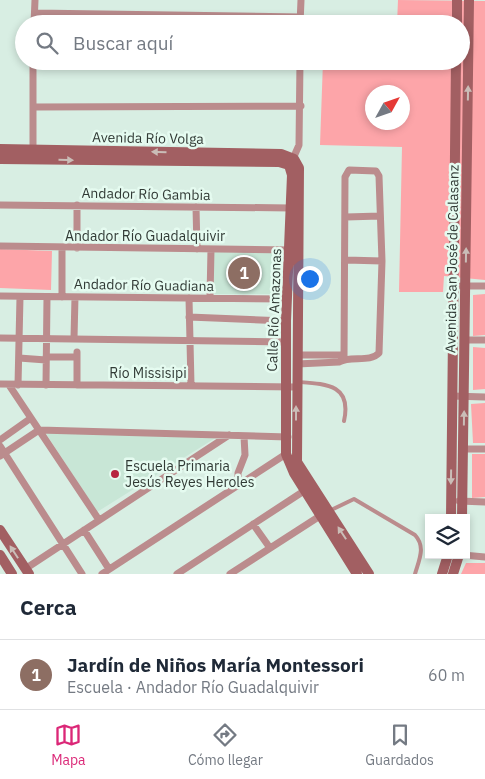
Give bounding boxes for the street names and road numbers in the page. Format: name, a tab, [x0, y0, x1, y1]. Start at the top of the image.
street label: Avenida Río Volga	[92, 128, 205, 148]
street label: Avenida San José de Calasanz	[441, 164, 463, 353]
street label: Andador Río Gambia	[81, 184, 211, 204]
street label: Andador Río Guadalquivir	[65, 227, 225, 245]
street label: Calle Río Amazonas	[263, 248, 285, 372]
street label: Andador Río Guadiana	[74, 275, 215, 295]
street label: Río Missisipi	[109, 364, 187, 382]

